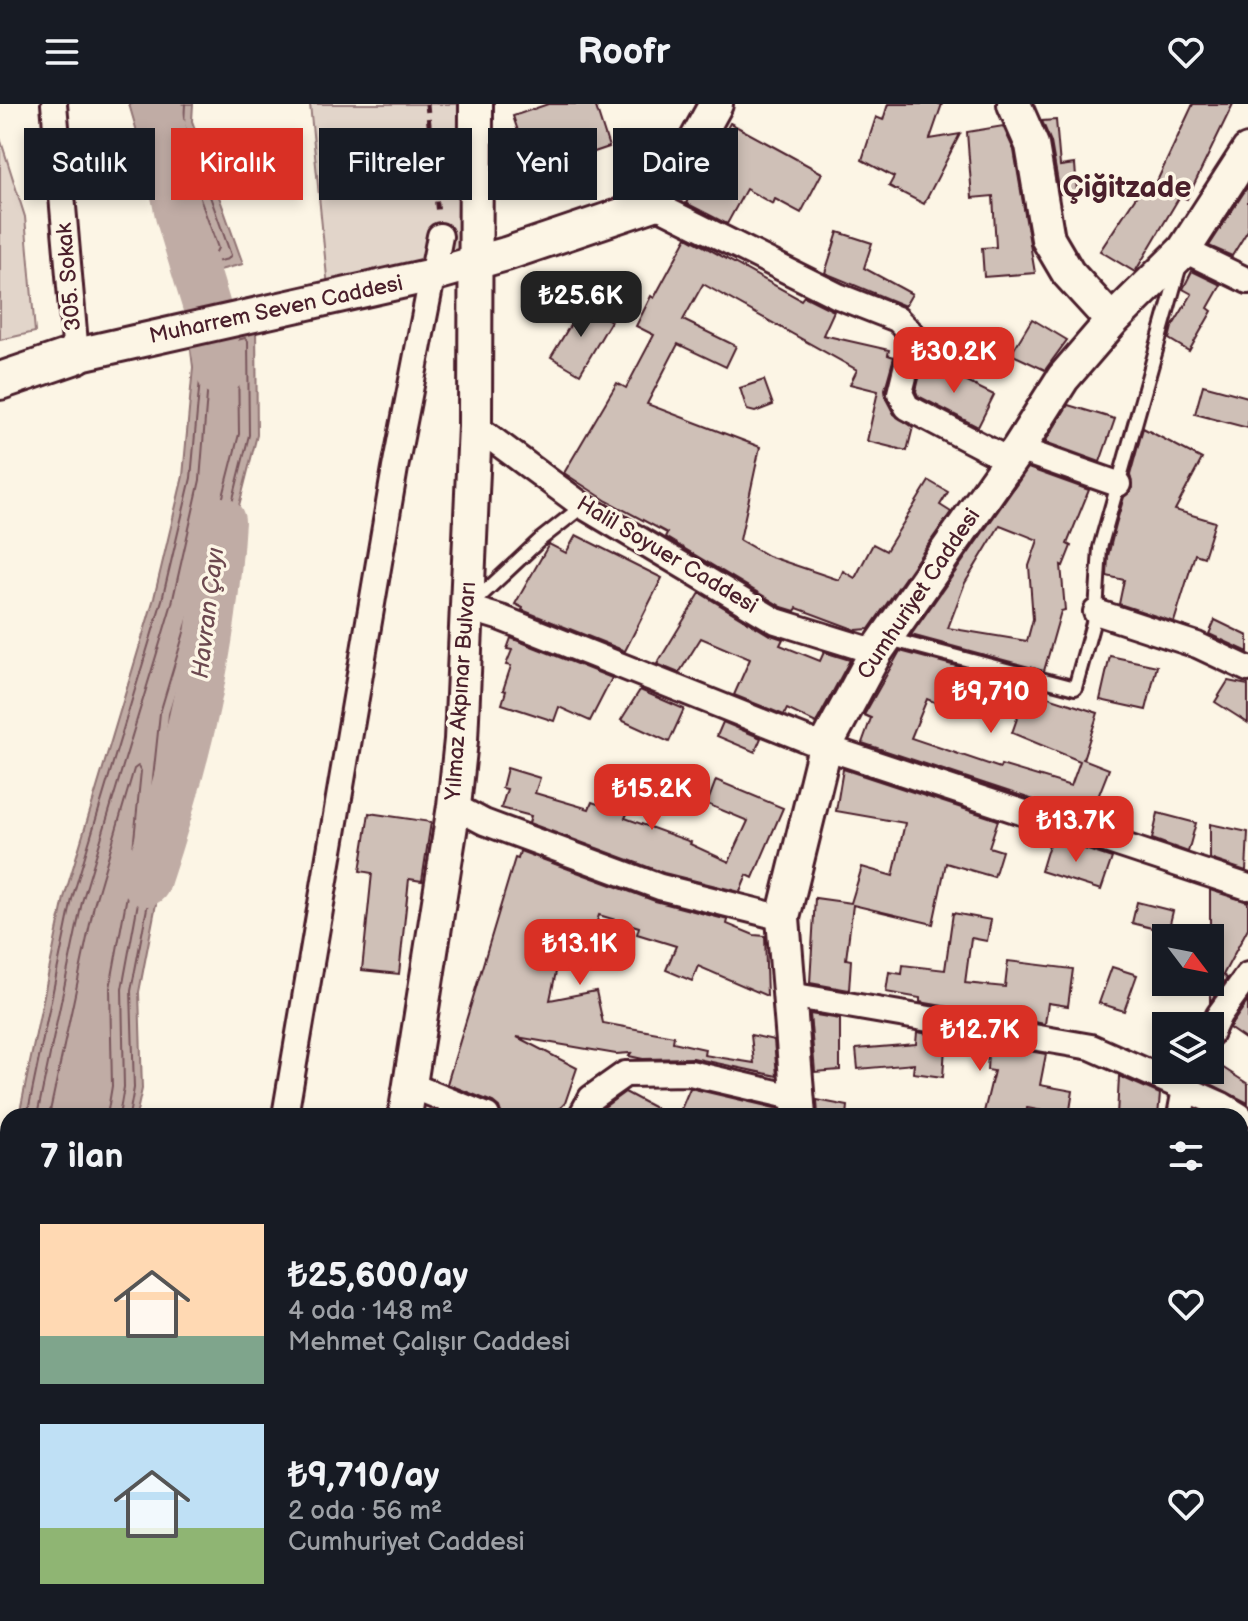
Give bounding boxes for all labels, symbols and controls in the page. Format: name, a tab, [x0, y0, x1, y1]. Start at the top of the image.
icon: menu	[40, 30, 84, 74]
icon: heart	[1164, 30, 1208, 74]
text: Roofr	[578, 31, 670, 74]
chip: Satılık	[24, 128, 155, 200]
chip: Kiralık	[171, 128, 303, 200]
chip: Filtreler	[319, 128, 472, 200]
chip: Yeni	[488, 128, 597, 200]
chip: Daire	[613, 128, 738, 200]
district label: Çiğitzade	[1062, 170, 1192, 206]
street label: 305. Sokak	[51, 222, 87, 332]
street label: Muharrem Seven Caddesi	[147, 270, 405, 350]
pin: ₺25.6K	[516, 271, 646, 339]
text: ₺25.6K	[539, 281, 623, 312]
pin: ₺30.2K	[889, 327, 1019, 395]
text: ₺30.2K	[911, 337, 997, 368]
street label: Halil Soyuer Caddesi	[572, 490, 762, 620]
street label: Cumhuriyet Caddesi	[852, 503, 986, 685]
water label: Havran Çayı	[186, 546, 230, 680]
street label: Yılmaz Akpınar Bulvarı	[440, 581, 482, 802]
pin: ₺9,710	[926, 667, 1056, 735]
text: ₺9,710	[952, 677, 1030, 708]
pin: ₺15.2K	[587, 764, 717, 832]
text: ₺15.2K	[612, 774, 692, 805]
pin: ₺13.7K	[1011, 796, 1141, 864]
text: ₺13.7K	[1037, 806, 1115, 837]
pin: ₺13.1K	[515, 919, 645, 987]
north arrow	[1152, 924, 1224, 996]
map controls	[1152, 924, 1224, 1084]
text: ₺13.1K	[542, 929, 618, 960]
pin: ₺12.7K	[915, 1005, 1045, 1073]
button: layers	[1152, 1012, 1224, 1084]
text: ₺12.7K	[940, 1015, 1020, 1046]
icon: filters	[1164, 1134, 1208, 1178]
text: 7 ilan	[40, 1136, 123, 1177]
text: ₺25,600/ay	[288, 1255, 468, 1296]
icon: home	[104, 1256, 200, 1352]
icon: heart	[1164, 1282, 1208, 1326]
text: 4 oda · 148 m²	[288, 1296, 453, 1327]
text: Mehmet Çalışır Caddesi	[288, 1327, 570, 1358]
text: ₺9,710/ay	[288, 1455, 439, 1496]
icon: home	[104, 1456, 200, 1552]
icon: heart	[1164, 1482, 1208, 1526]
text: 2 oda · 56 m²	[288, 1496, 442, 1527]
text: Cumhuriyet Caddesi	[288, 1527, 525, 1558]

